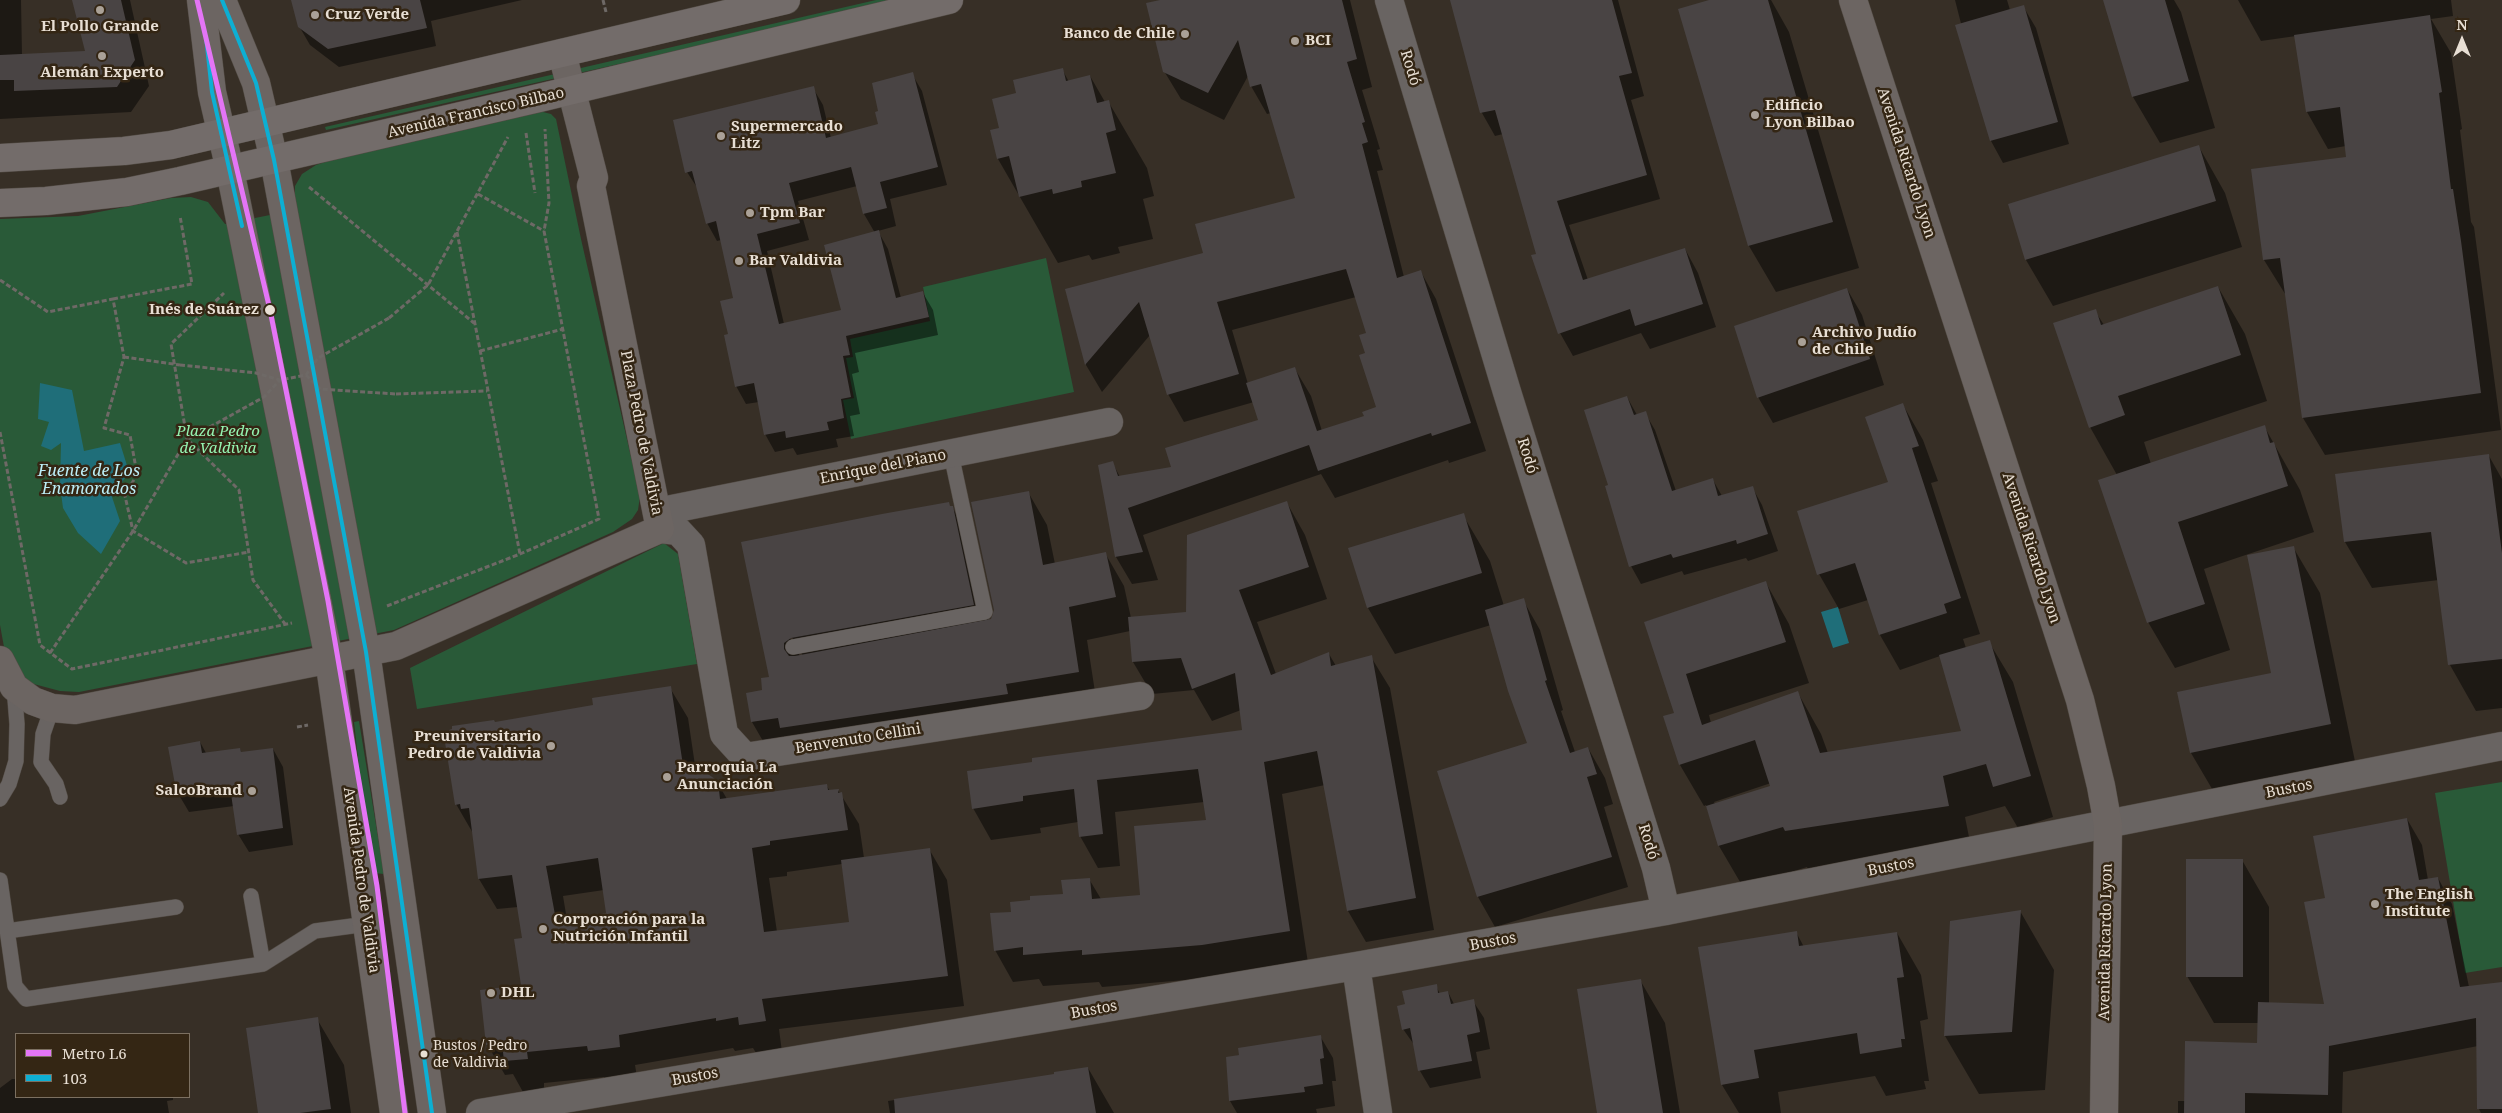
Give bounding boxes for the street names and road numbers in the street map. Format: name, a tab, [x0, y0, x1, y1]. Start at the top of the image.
street label: Rodó	[1396, 48, 1424, 88]
street label: Avenida Francisco Bilbao	[386, 84, 566, 142]
street label: Avenida Ricardo Lyon	[1873, 85, 1939, 241]
street label: Plaza Pedro de Valdivia	[616, 349, 666, 517]
street label: Rodó	[1513, 436, 1541, 476]
street label: Enrique del Piano	[818, 446, 948, 488]
street label: Avenida Ricardo Lyon	[1998, 470, 2064, 626]
street label: Benvenuto Cellini	[794, 720, 922, 758]
street label: Bustos	[2264, 776, 2314, 802]
street label: Avenida Pedro de Valdivia	[339, 786, 383, 974]
street label: Rodó	[1634, 822, 1662, 862]
street label: Bustos	[1866, 854, 1916, 880]
street label: Avenida Ricardo Lyon	[2096, 863, 2116, 1021]
street label: Bustos	[1468, 929, 1518, 955]
street label: Bustos	[1069, 997, 1119, 1023]
street label: Bustos	[670, 1064, 720, 1090]

